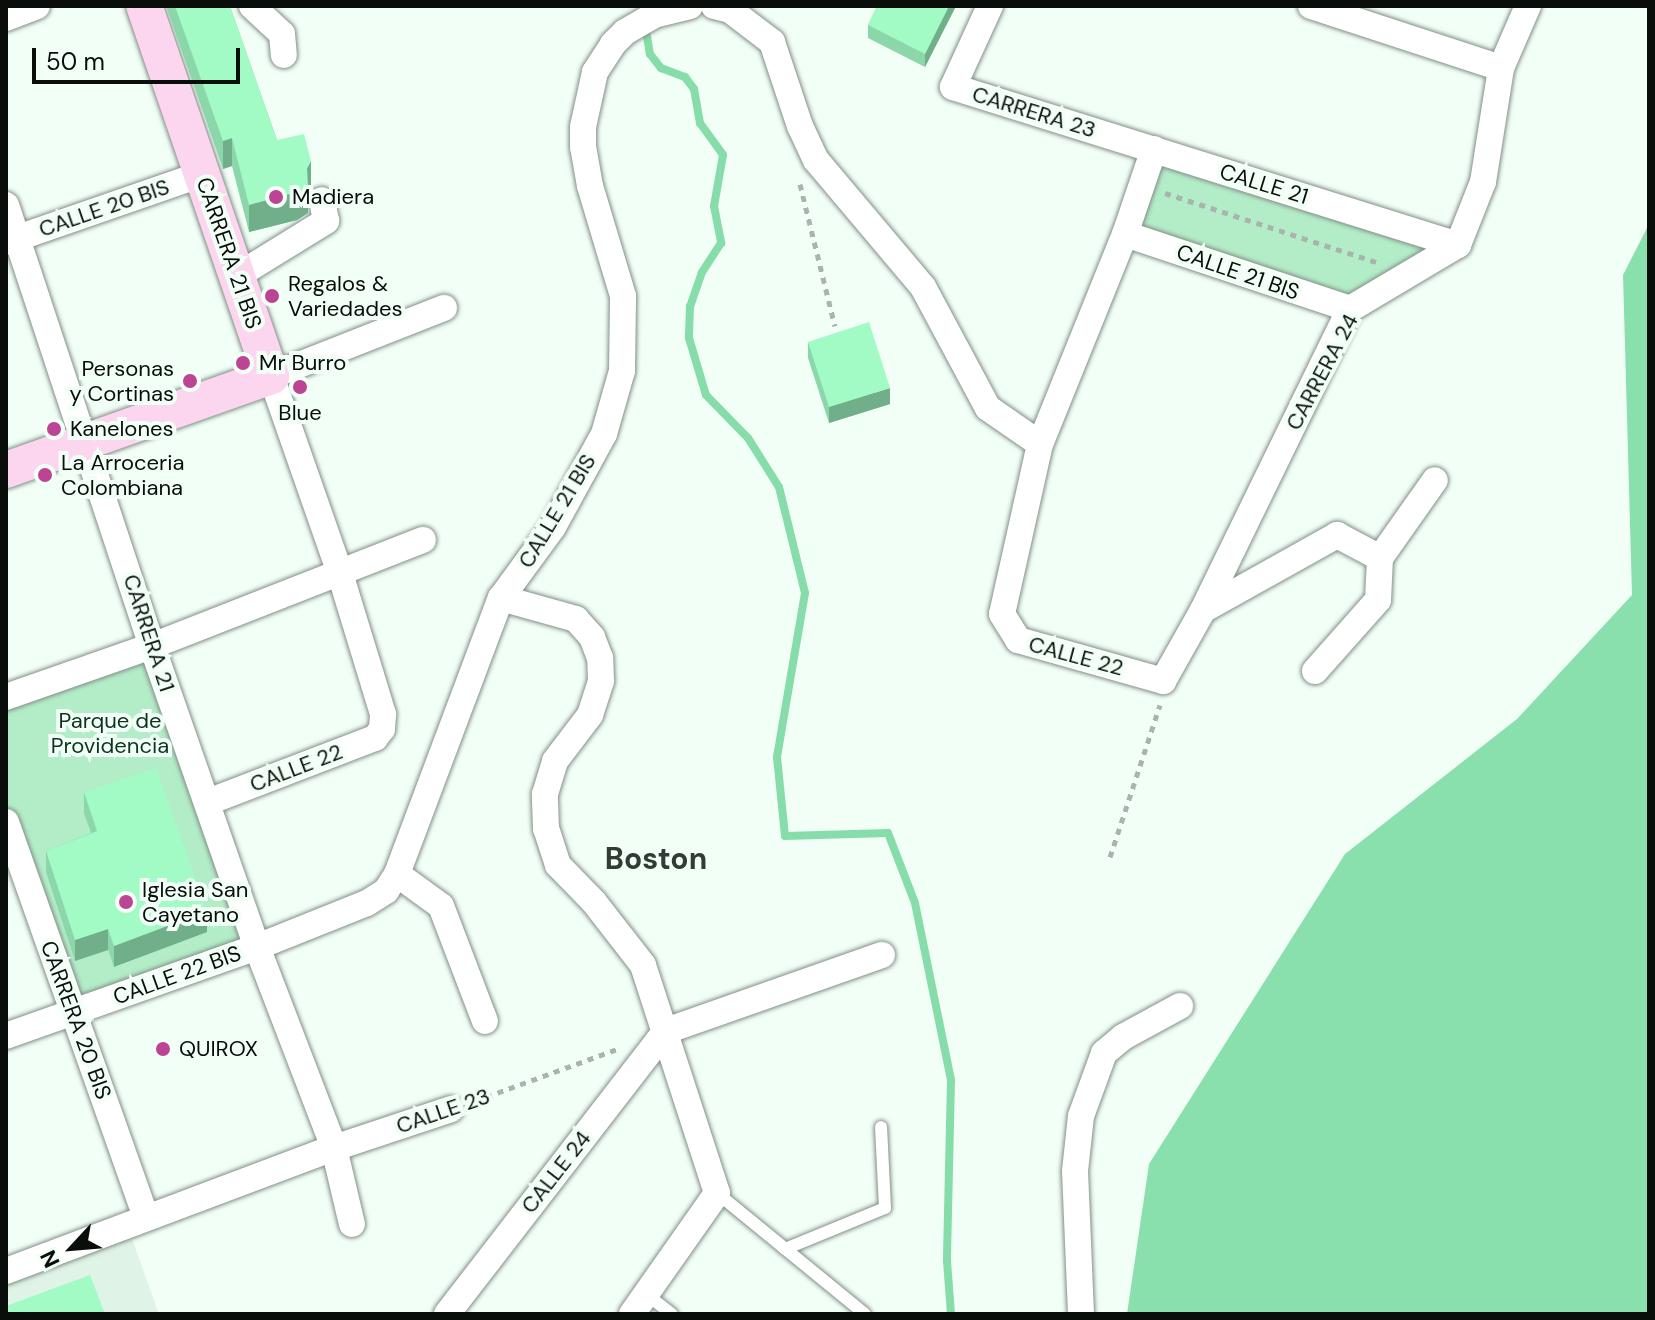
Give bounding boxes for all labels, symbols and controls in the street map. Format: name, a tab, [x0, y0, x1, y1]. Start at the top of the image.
scale bar	[36, 32, 244, 82]
text: 50 m	[46, 46, 105, 77]
street label: CARRERA 23	[969, 81, 1099, 143]
street label: CALLE 21	[1217, 158, 1311, 210]
street label: CALLE 20 BIS	[35, 173, 173, 243]
street label: CARRERA 21 BIS	[191, 174, 267, 332]
place label: Madiera	[292, 184, 374, 210]
marker: Madiera	[267, 188, 285, 206]
street label: CALLE 21 BIS	[1173, 239, 1303, 305]
place label: Regalos & Variedades	[288, 270, 402, 322]
marker: Regalos & Variedades	[263, 287, 281, 305]
street label: CARRERA 24	[1280, 309, 1364, 435]
place label: Mr Burro	[259, 350, 346, 376]
marker: Mr Burro	[234, 354, 252, 372]
place label: Personas y Cortinas	[69, 355, 174, 406]
marker: Personas y Cortinas	[181, 372, 199, 390]
marker: Blue	[291, 378, 309, 396]
place label: Blue	[278, 400, 322, 426]
place label: Kanelones	[70, 416, 174, 442]
marker: Kanelones	[45, 420, 63, 438]
place label: La Arroceria Colombiana	[61, 449, 184, 500]
street label: CALLE 21 BIS	[513, 449, 601, 573]
marker: La Arroceria Colombiana	[36, 466, 54, 484]
street label: CARRERA 21	[118, 571, 180, 695]
street label: CALLE 22	[1026, 631, 1126, 681]
park label: Parque de Providencia	[51, 707, 169, 758]
street label: CALLE 22	[246, 738, 346, 798]
district label: Boston	[605, 841, 707, 877]
place label: Iglesia San Cayetano	[142, 876, 248, 928]
marker: Iglesia San Cayetano	[117, 893, 135, 911]
street label: CARRERA 20 BIS	[35, 937, 117, 1103]
street label: CALLE 22 BIS	[110, 940, 244, 1010]
place label: QUIROX	[179, 1036, 258, 1062]
marker: QUIROX	[154, 1040, 172, 1058]
street label: CALLE 23	[393, 1083, 493, 1139]
street label: CALLE 24	[516, 1126, 596, 1218]
north arrow	[32, 1208, 112, 1288]
text: N	[33, 1245, 67, 1272]

